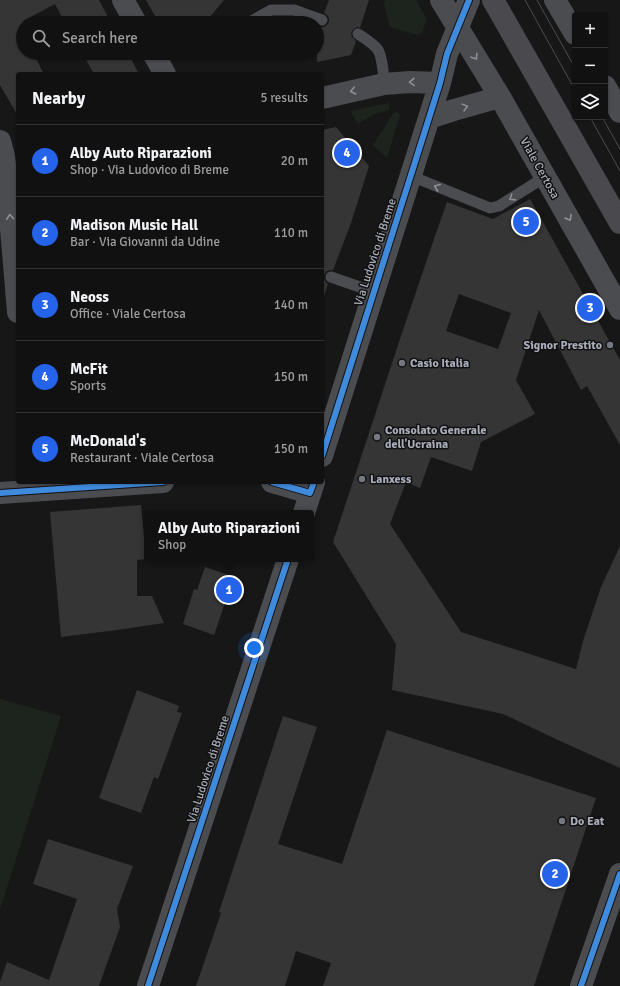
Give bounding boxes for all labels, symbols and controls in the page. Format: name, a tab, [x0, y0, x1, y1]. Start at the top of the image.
map controls	[572, 12, 608, 120]
button: +	[572, 12, 608, 48]
search box	[16, 16, 324, 60]
icon: search	[30, 27, 52, 49]
text: Search here	[62, 29, 138, 47]
button: −	[572, 48, 608, 84]
one-way arrow	[471, 53, 478, 60]
one-way arrow	[409, 78, 415, 87]
button: layers	[572, 84, 608, 120]
one-way arrow	[350, 87, 356, 95]
text: Nearby	[32, 88, 85, 109]
text: 5 results	[260, 90, 308, 106]
one-way arrow	[461, 103, 468, 112]
street label: Viale Certosa	[517, 135, 563, 202]
pin: 4	[334, 138, 360, 168]
text: Alby Auto Riparazioni	[70, 144, 212, 162]
text: 1	[41, 153, 49, 169]
text: 20 m	[281, 153, 308, 169]
text: Shop · Via Ludovico di Breme	[70, 162, 229, 178]
one-way arrow	[433, 184, 441, 192]
one-way arrow	[509, 193, 516, 201]
street label: Via Ludovico di Breme	[351, 197, 400, 308]
pin: 5	[513, 207, 539, 237]
one-way arrow	[5, 214, 14, 220]
one-way arrow	[564, 214, 571, 221]
text: Madison Music Hall	[70, 216, 198, 234]
text: 2	[41, 225, 49, 241]
text: 110 m	[274, 225, 308, 241]
text: Bar · Via Giovanni da Udine	[70, 234, 220, 250]
text: Neoss	[70, 288, 109, 306]
pin: 3	[577, 293, 603, 323]
text: 3	[41, 297, 49, 313]
text: 140 m	[274, 297, 308, 313]
text: Office · Viale Certosa	[70, 306, 186, 322]
place label: Signor Prestito	[524, 338, 602, 353]
marker: Signor Prestito	[605, 340, 615, 350]
place label: Casio Italia	[410, 356, 469, 371]
marker: Casio Italia	[397, 358, 407, 368]
text: McFit	[70, 360, 108, 378]
text: 4	[41, 369, 49, 385]
text: 150 m	[274, 369, 308, 385]
text: Sports	[70, 378, 106, 394]
place label: Consolato Generale dell'Ucraina	[385, 423, 487, 452]
text: McDonald's	[70, 432, 146, 450]
marker: Consolato Generale dell'Ucraina	[372, 432, 382, 442]
text: 5	[41, 441, 49, 457]
text: 150 m	[274, 441, 308, 457]
text: Restaurant · Viale Certosa	[70, 450, 214, 466]
place label: Lanxess	[370, 472, 412, 487]
marker: Lanxess	[357, 474, 367, 484]
popup	[144, 510, 314, 562]
text: Alby Auto Riparazioni	[158, 519, 300, 537]
text: Shop	[158, 537, 186, 553]
pin: 1	[216, 575, 242, 605]
your location	[244, 638, 264, 658]
street label: Via Ludovico di Breme	[184, 714, 233, 825]
place label: Do Eat	[570, 814, 605, 829]
marker: Do Eat	[557, 816, 567, 826]
pin: 2	[542, 859, 568, 889]

